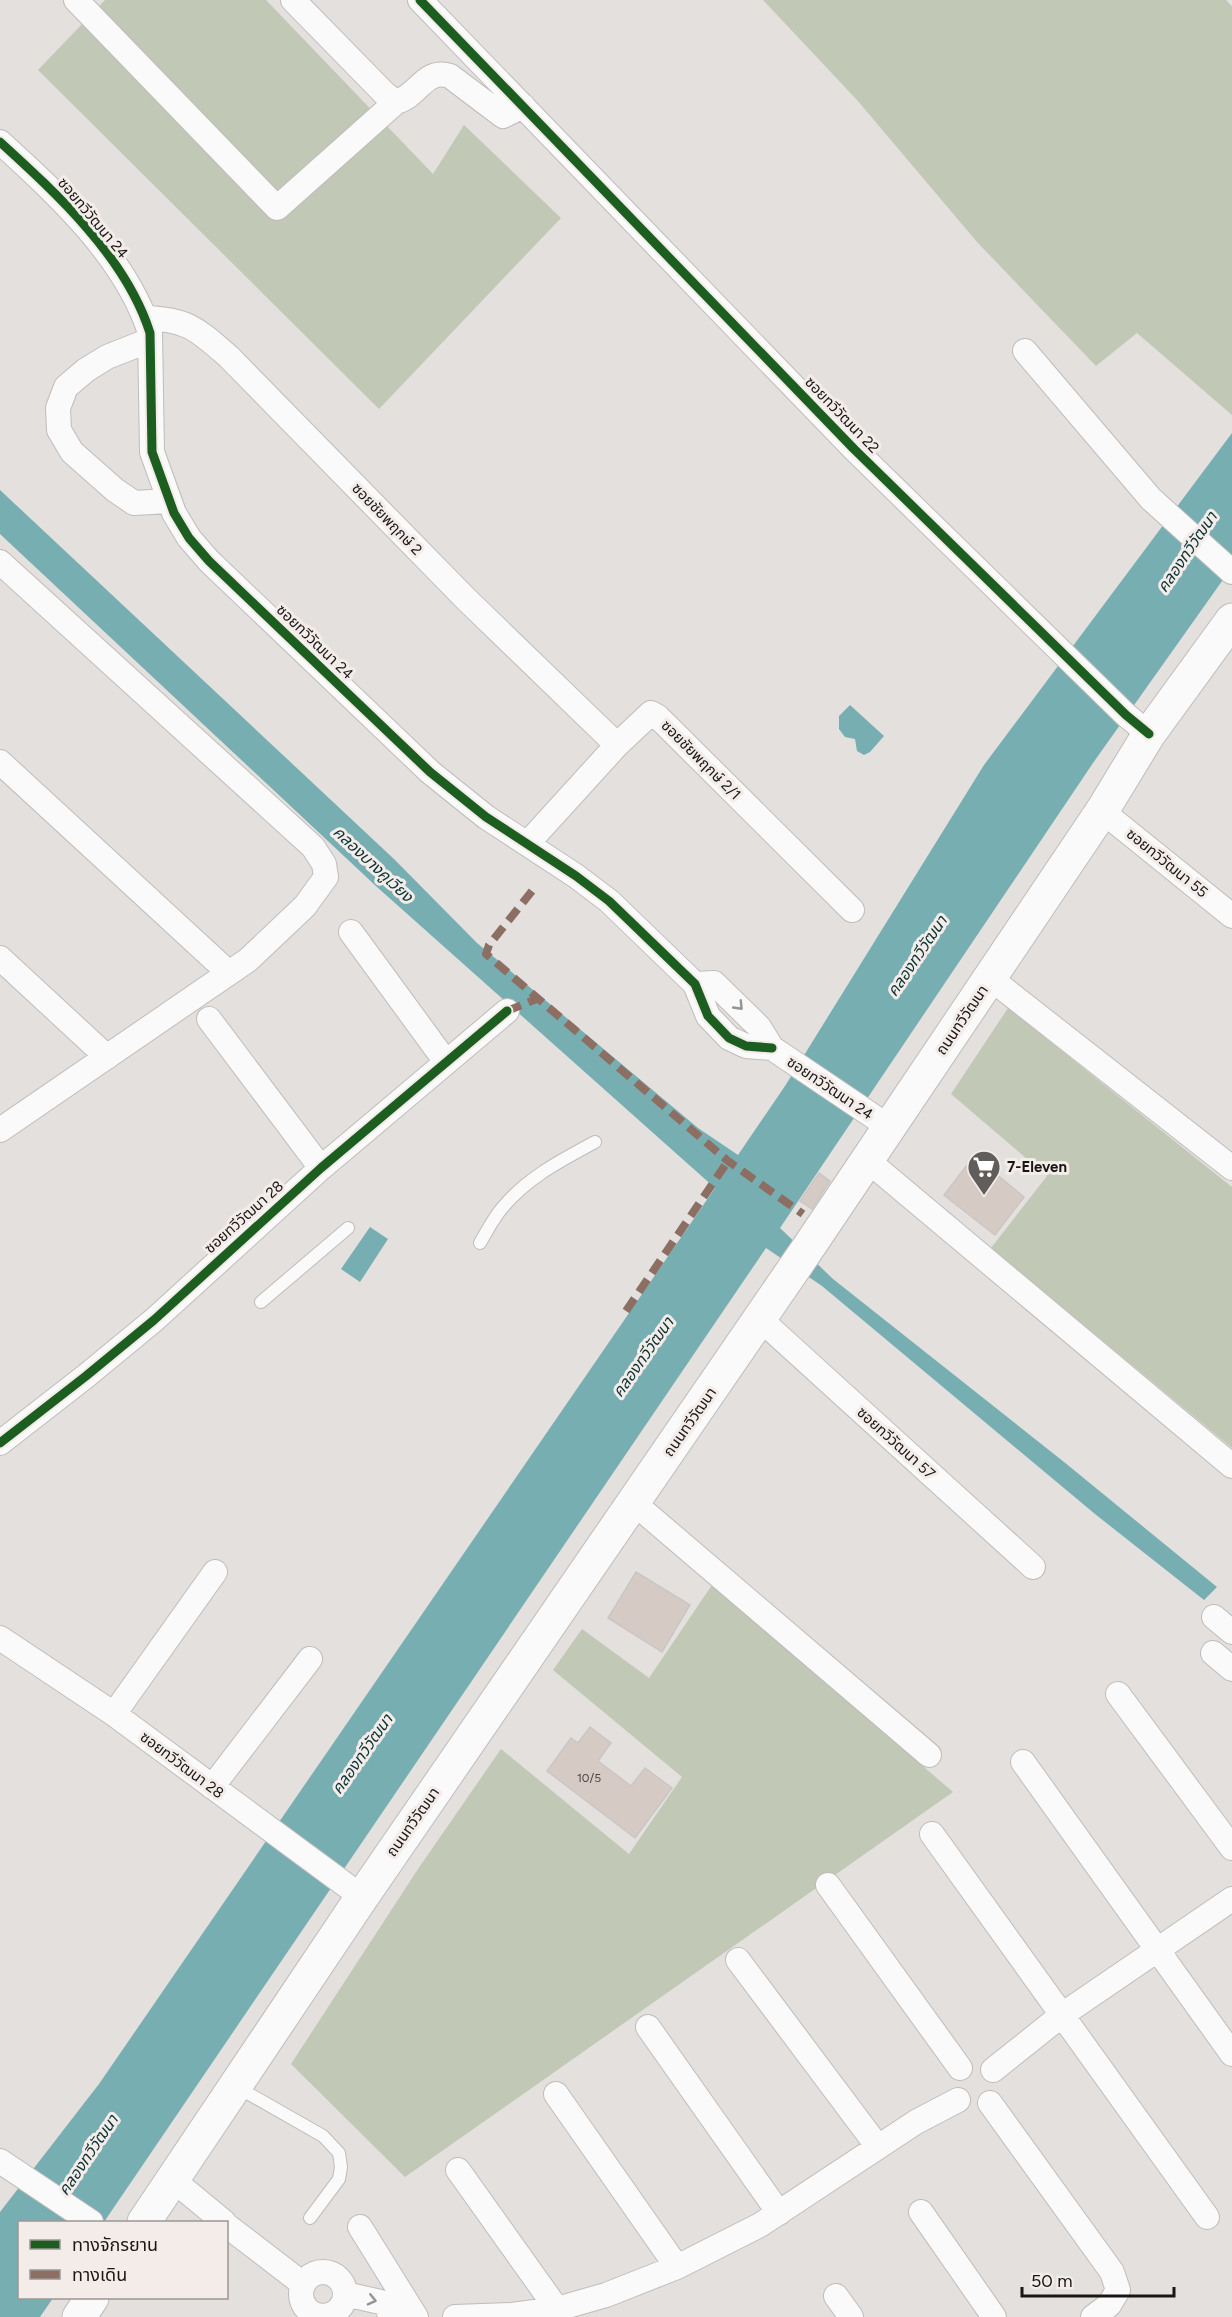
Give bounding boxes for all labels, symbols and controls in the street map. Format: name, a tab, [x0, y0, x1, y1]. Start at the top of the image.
street label: ซอยทวีวัฒนา 24	[54, 174, 132, 262]
street label: ซอยทวีวัฒนา 22	[801, 373, 883, 457]
street label: ซอยชัยพฤกษ์ 2	[348, 479, 426, 559]
water label: คลองทวีวัฒนา	[1153, 507, 1222, 596]
street label: ซอยทวีวัฒนา 24	[273, 601, 357, 683]
street label: ซอยชัยพฤกษ์ 2/1	[657, 716, 745, 804]
water label: คลองบางคูเวียง	[329, 822, 418, 907]
street label: ซอยทวีวัฒนา 55	[1123, 825, 1211, 901]
water label: คลองทวีวัฒนา	[883, 911, 952, 1000]
street label: ถนนทวีวัฒนา	[932, 982, 992, 1058]
one-way arrow	[732, 1000, 743, 1010]
street label: ซอยทวีวัฒนา 24	[784, 1053, 876, 1123]
supermarket icon: 7-Eleven	[966, 1149, 1002, 1196]
place label: 7-Eleven	[1007, 1158, 1067, 1176]
street label: ซอยทวีวัฒนา 28	[201, 1177, 287, 1257]
water label: คลองทวีวัฒนา	[609, 1312, 678, 1401]
street label: ถนนทวีวัฒนา	[660, 1384, 720, 1460]
street label: ซอยทวีวัฒนา 57	[853, 1403, 939, 1483]
water label: คลองทวีวัฒนา	[328, 1709, 397, 1798]
street label: ซอยทวีวัฒนา 28	[137, 1728, 227, 1802]
house number: 10/5	[577, 1771, 601, 1785]
street label: ถนนทวีวัฒนา	[383, 1784, 443, 1860]
water label: คลองทวีวัฒนา	[54, 2110, 123, 2199]
legend	[18, 2221, 228, 2299]
text: ทางจักรยาน	[72, 2234, 158, 2256]
scale bar	[1022, 2260, 1174, 2298]
text: ทางเดิน	[72, 2264, 127, 2286]
text: 50 m	[1031, 2270, 1073, 2292]
one-way arrow	[367, 2292, 377, 2305]

